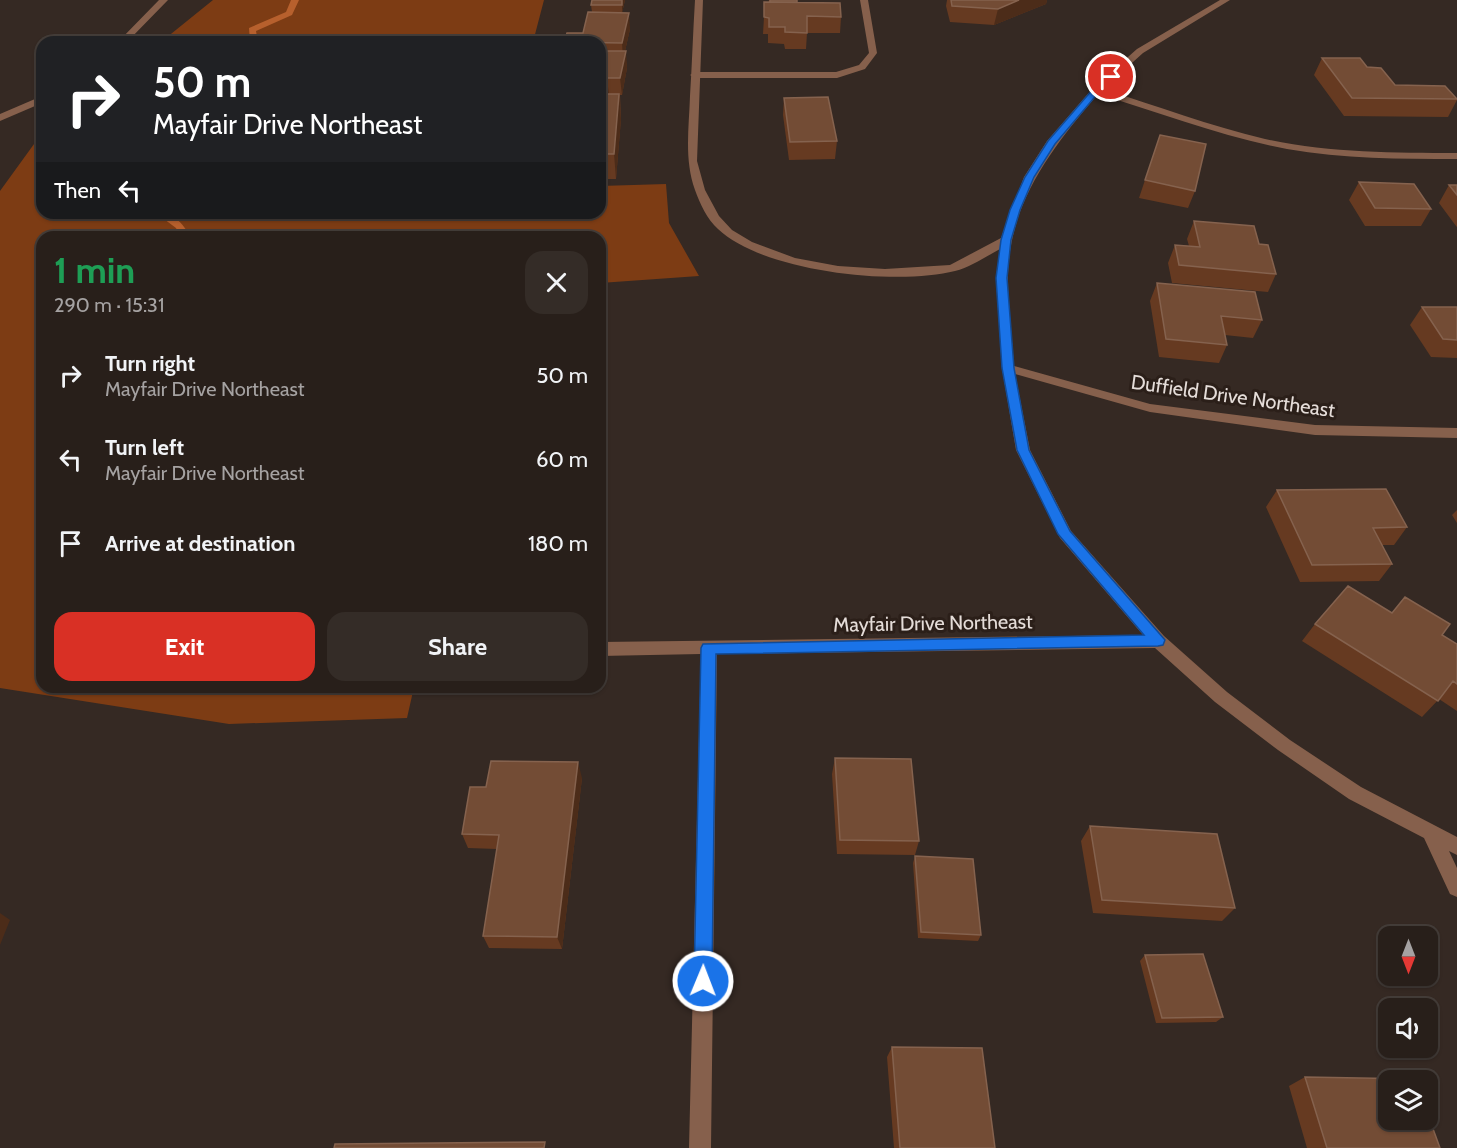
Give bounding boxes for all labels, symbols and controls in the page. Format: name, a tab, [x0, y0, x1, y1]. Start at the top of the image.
pin	[1085, 51, 1136, 102]
text: 50 m	[153, 56, 251, 108]
icon: right	[54, 60, 132, 138]
icon: arrive	[1094, 60, 1127, 93]
text: Mayfair Drive Northeast	[153, 108, 422, 141]
icon: left	[113, 174, 146, 207]
text: Then	[54, 177, 101, 204]
text: 1 min	[54, 248, 135, 292]
button: close	[525, 251, 588, 314]
text: 290 m · 15:31	[54, 293, 164, 317]
text: Turn right	[105, 350, 195, 377]
icon: right	[54, 359, 87, 392]
text: 50 m	[536, 362, 588, 389]
street label: Duffield Drive Northeast	[1129, 370, 1337, 422]
text: Mayfair Drive Northeast	[105, 377, 305, 401]
text: Turn left	[105, 434, 184, 461]
icon: left	[54, 443, 87, 476]
text: 60 m	[536, 446, 588, 473]
text: Mayfair Drive Northeast	[105, 461, 305, 485]
icon: arrive	[54, 527, 87, 560]
text: Arrive at destination	[105, 530, 295, 557]
text: 180 m	[528, 530, 588, 557]
street label: Mayfair Drive Northeast	[833, 609, 1033, 637]
button: Exit	[54, 612, 315, 681]
button: Share	[327, 612, 588, 681]
north arrow	[1378, 926, 1438, 986]
map controls	[1378, 926, 1438, 1130]
position arrow	[671, 949, 735, 1013]
button: sound	[1378, 998, 1438, 1058]
button: layers	[1378, 1070, 1438, 1130]

